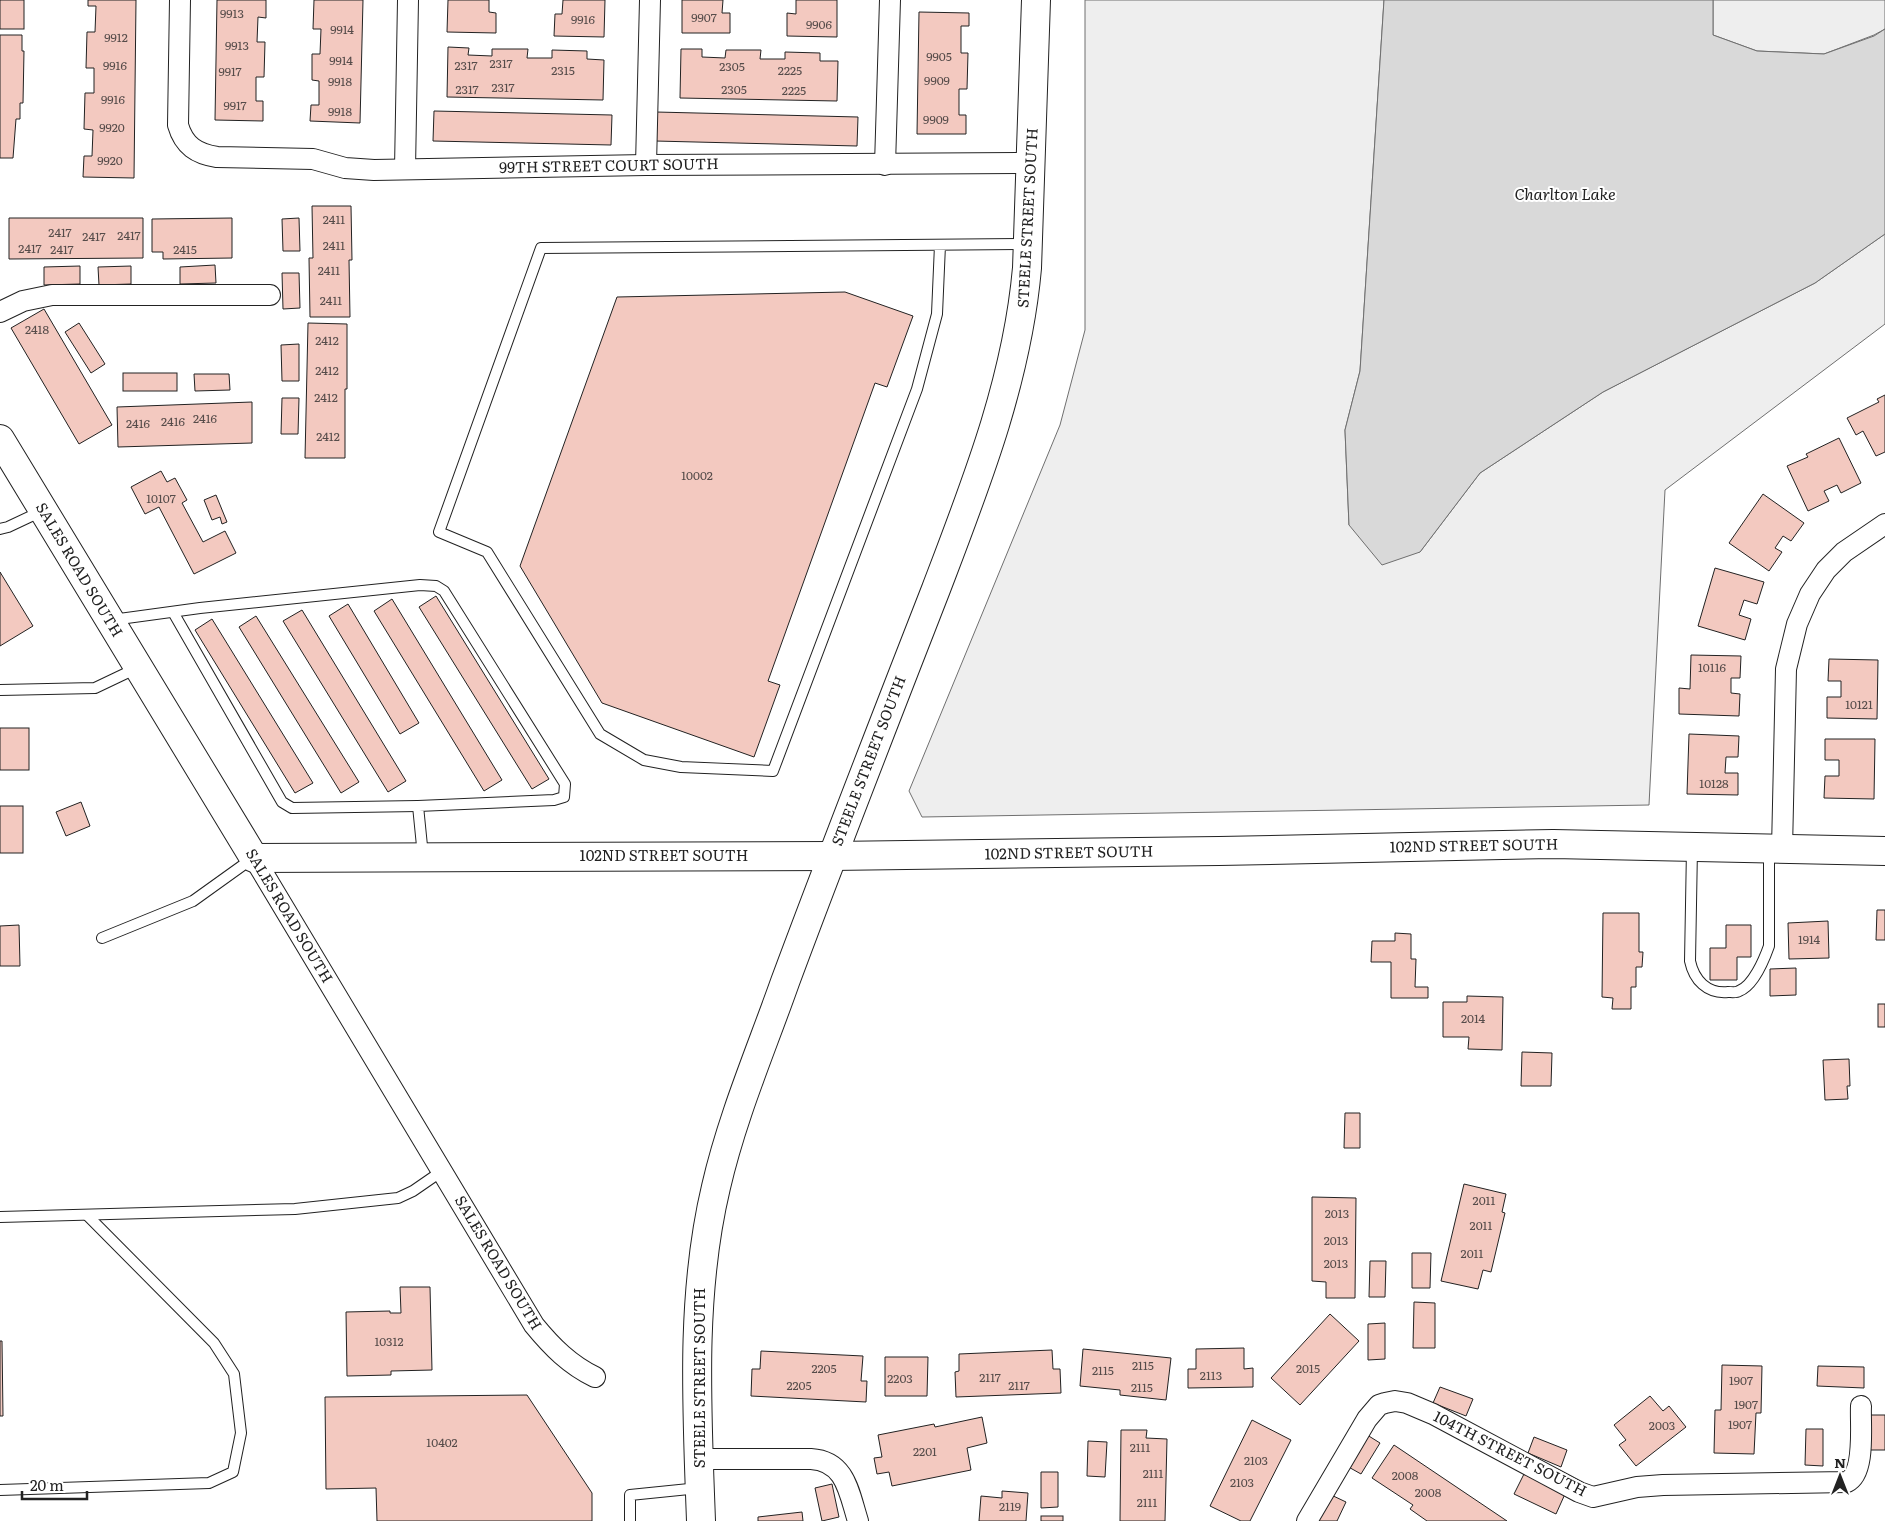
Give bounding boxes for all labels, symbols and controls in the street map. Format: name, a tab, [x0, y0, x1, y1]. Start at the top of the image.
house number: 9913	[220, 4, 244, 22]
house number: 9907	[691, 8, 717, 26]
house number: 9916	[571, 10, 595, 28]
house number: 9906	[806, 15, 833, 33]
house number: 9914	[330, 20, 354, 38]
house number: 9912	[104, 28, 128, 46]
house number: 9913	[225, 36, 249, 54]
house number: 9905	[926, 47, 952, 65]
house number: 9914	[329, 51, 353, 69]
house number: 2317	[489, 54, 513, 72]
house number: 9916	[103, 56, 127, 74]
house number: 2317	[454, 56, 478, 74]
house number: 2305	[719, 57, 745, 75]
house number: 2315	[551, 61, 575, 79]
house number: 2225	[778, 61, 802, 79]
house number: 9917	[218, 62, 242, 80]
house number: 9909	[924, 71, 950, 89]
house number: 9918	[328, 72, 352, 90]
house number: 2317	[491, 78, 515, 96]
house number: 2317	[455, 80, 479, 98]
house number: 2305	[721, 80, 747, 98]
house number: 2225	[782, 81, 806, 99]
house number: 9916	[101, 90, 125, 108]
house number: 9917	[223, 96, 247, 114]
house number: 9918	[328, 102, 352, 120]
house number: 9909	[923, 110, 949, 128]
house number: 9920	[99, 118, 125, 136]
street label: STEELE STREET SOUTH	[1010, 127, 1043, 309]
house number: 9920	[97, 151, 123, 169]
street label: 99TH STREET COURT SOUTH	[499, 151, 719, 178]
water label: Charlton Lake	[1514, 181, 1616, 205]
house number: 2411	[323, 210, 345, 228]
house number: 2417	[48, 223, 72, 241]
house number: 2417	[117, 226, 141, 244]
house number: 2417	[82, 227, 106, 245]
house number: 2411	[323, 236, 345, 254]
house number: 2417	[18, 239, 42, 257]
house number: 2417	[50, 240, 74, 258]
house number: 2415	[173, 240, 197, 258]
house number: 2411	[318, 261, 340, 279]
house number: 2411	[320, 291, 342, 309]
house number: 2418	[25, 320, 49, 338]
house number: 2412	[315, 331, 339, 349]
house number: 2412	[315, 361, 339, 379]
house number: 2412	[314, 388, 338, 406]
house number: 2416	[193, 409, 218, 427]
house number: 2416	[161, 412, 186, 430]
house number: 2416	[126, 414, 151, 432]
house number: 2412	[316, 427, 340, 445]
house number: 10002	[681, 466, 713, 484]
house number: 10107	[146, 489, 176, 507]
street label: SALES ROAD SOUTH	[31, 498, 130, 641]
house number: 10116	[1698, 658, 1727, 676]
street label: STEELE STREET SOUTH	[825, 672, 911, 849]
house number: 10121	[1845, 695, 1873, 713]
house number: 10128	[1699, 774, 1729, 792]
street label: 102ND STREET SOUTH	[1389, 832, 1559, 857]
street label: 102ND STREET SOUTH	[984, 839, 1154, 864]
street label: 102ND STREET SOUTH	[580, 843, 748, 866]
street label: SALES ROAD SOUTH	[241, 844, 340, 987]
house number: 1914	[1798, 930, 1820, 948]
house number: 2014	[1461, 1009, 1485, 1027]
street label: SALES ROAD SOUTH	[450, 1191, 549, 1334]
house number: 2011	[1473, 1191, 1496, 1209]
house number: 2013	[1325, 1204, 1349, 1222]
house number: 2011	[1470, 1216, 1493, 1234]
house number: 2013	[1324, 1231, 1348, 1249]
house number: 2011	[1461, 1244, 1484, 1262]
house number: 2013	[1324, 1254, 1348, 1272]
street label: STEELE STREET SOUTH	[687, 1288, 710, 1468]
house number: 10312	[374, 1332, 404, 1350]
house number: 2115	[1132, 1356, 1154, 1374]
house number: 2205	[811, 1359, 837, 1377]
house number: 2015	[1296, 1359, 1320, 1377]
house number: 2115	[1092, 1361, 1114, 1379]
house number: 2113	[1200, 1366, 1222, 1384]
house number: 2117	[979, 1368, 1001, 1386]
house number: 2203	[887, 1369, 913, 1387]
house number: 1907	[1729, 1371, 1753, 1389]
house number: 2205	[786, 1376, 812, 1394]
house number: 2117	[1008, 1376, 1030, 1394]
house number: 2115	[1131, 1378, 1153, 1396]
house number: 1907	[1734, 1395, 1758, 1413]
street label: 104TH STREET SOUTH	[1430, 1404, 1591, 1501]
house number: 1907	[1728, 1415, 1752, 1433]
house number: 2003	[1649, 1416, 1675, 1434]
house number: 10402	[426, 1433, 458, 1451]
house number: 2111	[1130, 1438, 1150, 1456]
house number: 2201	[913, 1442, 937, 1460]
house number: 2103	[1244, 1451, 1268, 1469]
north arrow	[1815, 1451, 1865, 1501]
text: N	[1834, 1452, 1846, 1472]
house number: 2111	[1143, 1464, 1163, 1482]
house number: 2008	[1392, 1466, 1419, 1484]
scale bar	[22, 1468, 88, 1500]
text: 20 m	[30, 1473, 64, 1496]
house number: 2103	[1230, 1473, 1254, 1491]
house number: 2008	[1415, 1483, 1442, 1501]
house number: 2111	[1137, 1493, 1157, 1511]
house number: 2119	[999, 1497, 1021, 1515]

